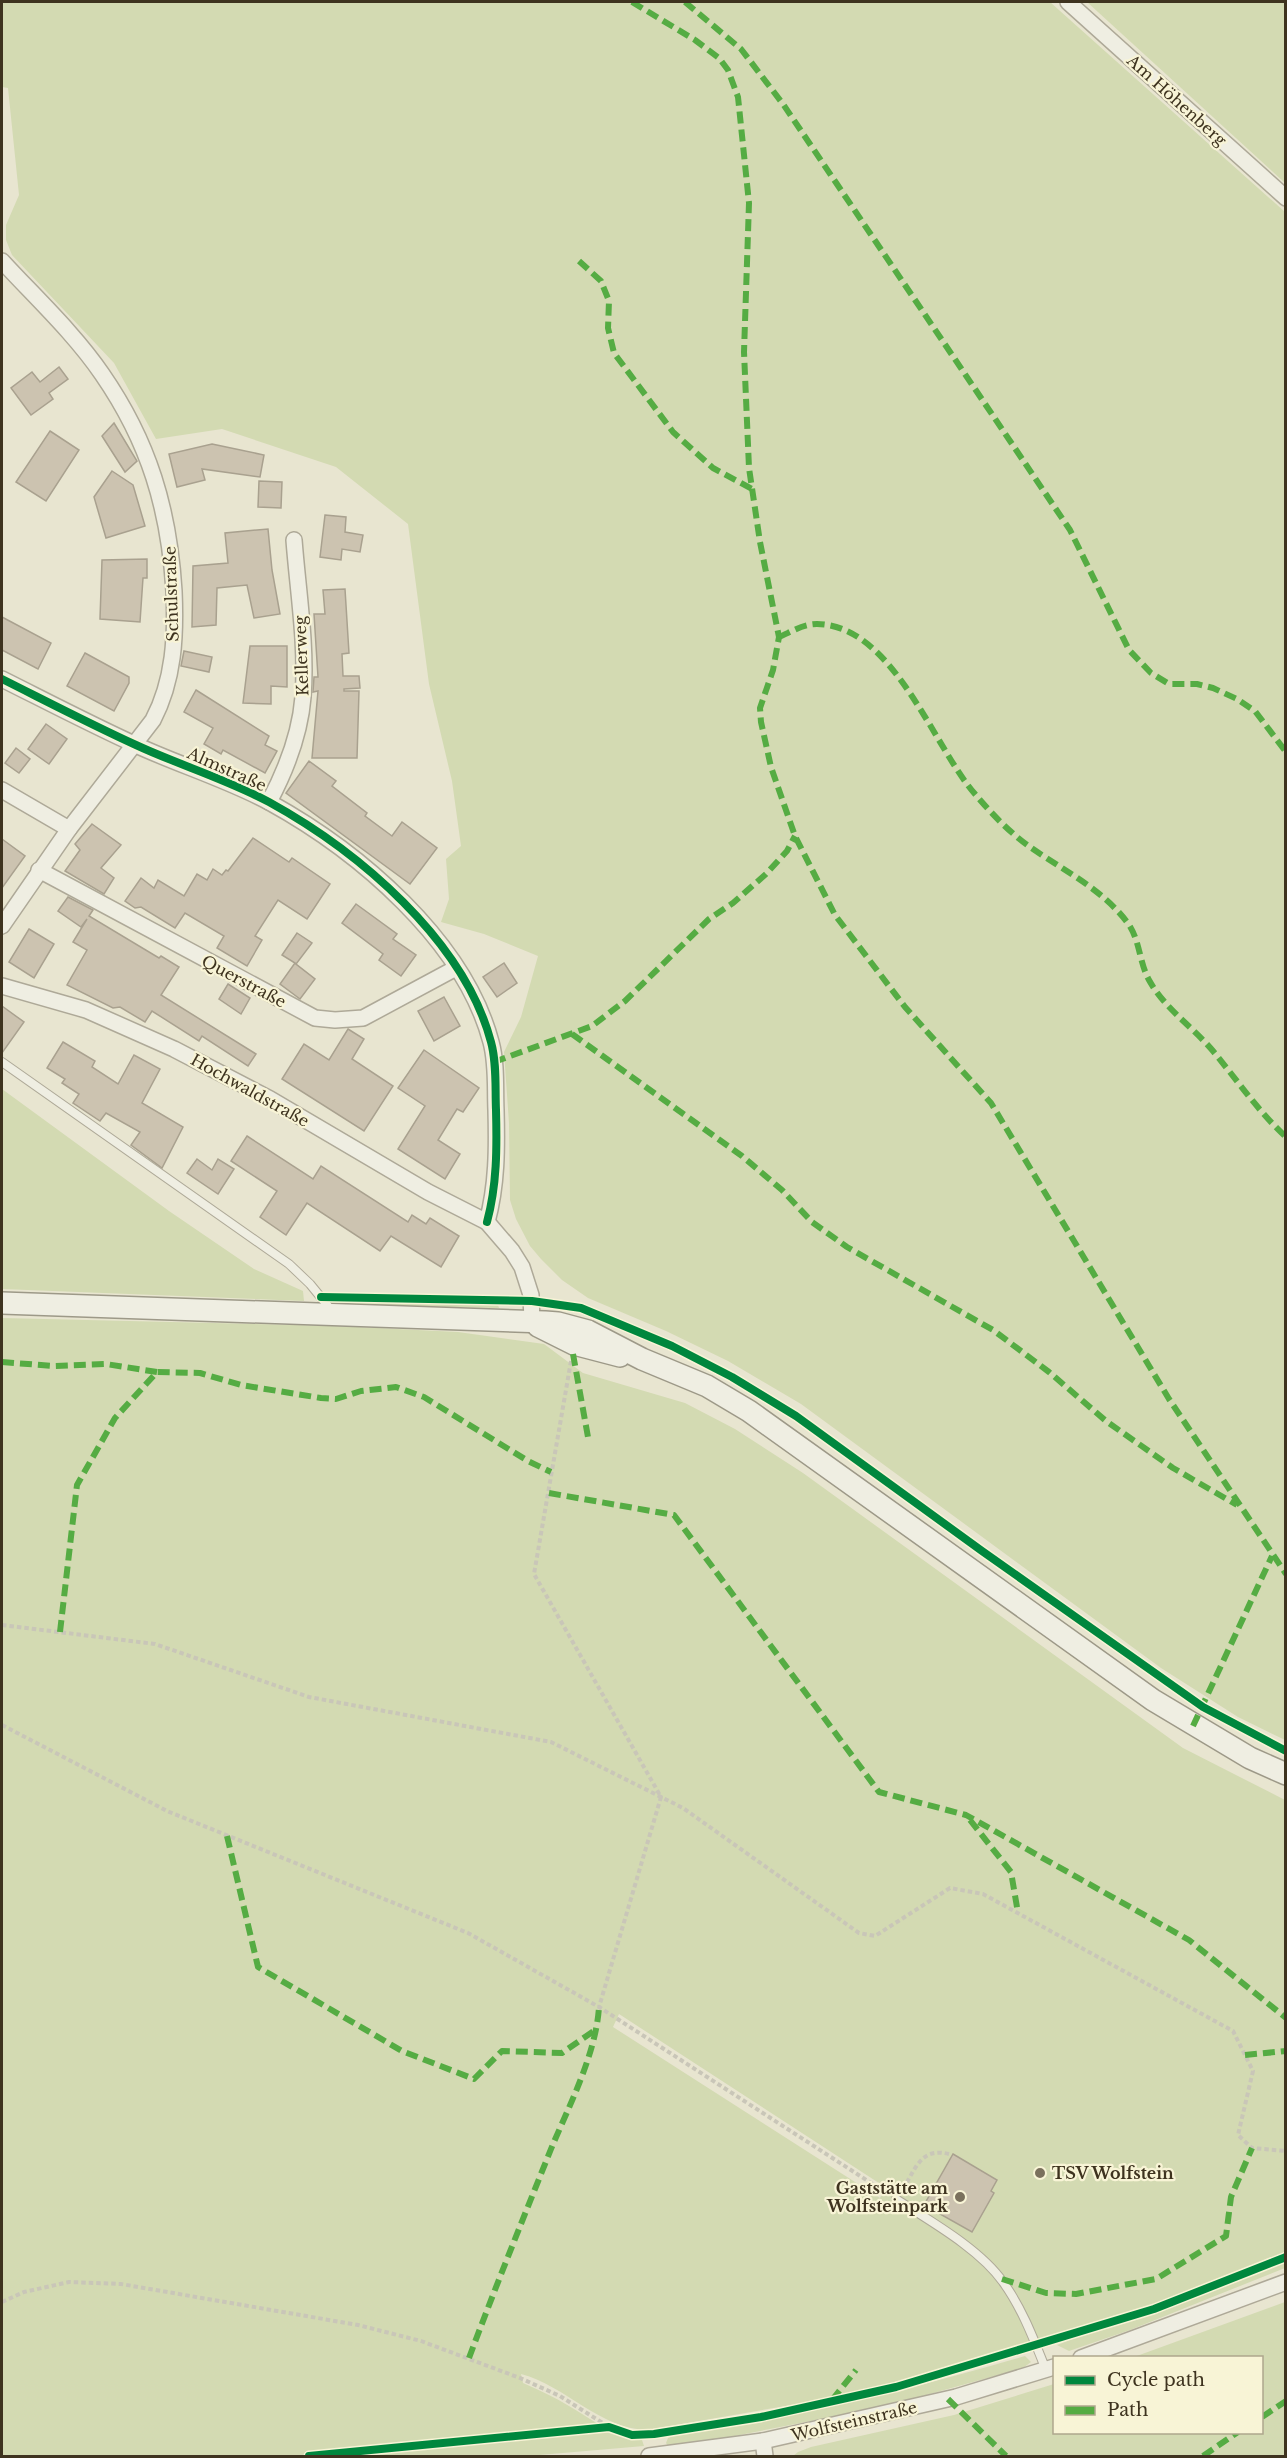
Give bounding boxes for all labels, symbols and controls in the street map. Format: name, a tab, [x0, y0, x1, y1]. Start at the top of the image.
street label: Am Höhenberg	[1122, 49, 1231, 150]
street label: Schulstraße	[159, 546, 183, 642]
street label: Kellerweg	[290, 615, 312, 697]
street label: Almstraße	[183, 742, 270, 795]
street label: Querstraße	[198, 950, 290, 1012]
street label: Hochwaldstraße	[187, 1049, 313, 1131]
place label: TSV Wolfstein	[1052, 2163, 1174, 2183]
marker: TSV Wolfstein	[1033, 2166, 1047, 2180]
place label: Gaststätte am Wolfsteinpark	[826, 2178, 948, 2216]
marker: Gaststätte am Wolfsteinpark	[953, 2190, 967, 2204]
legend	[1053, 2356, 1263, 2434]
text: Cycle path	[1107, 2369, 1205, 2391]
street label: Wolfsteinstraße	[788, 2397, 919, 2445]
text: Path	[1107, 2399, 1148, 2421]

